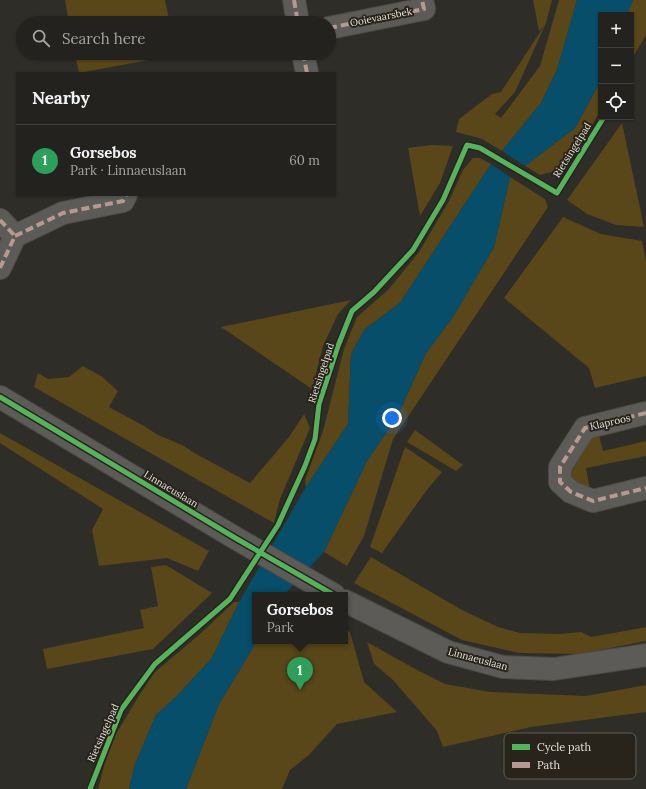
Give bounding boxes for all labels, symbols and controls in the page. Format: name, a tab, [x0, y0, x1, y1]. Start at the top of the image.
street label: Ooievaarsbek	[349, 5, 414, 29]
map controls	[598, 12, 634, 120]
button: +	[598, 12, 634, 48]
search box	[16, 16, 336, 60]
icon: search	[30, 27, 52, 49]
text: Search here	[62, 29, 145, 48]
button: −	[598, 48, 634, 84]
button: locate	[598, 84, 634, 120]
text: Nearby	[32, 87, 90, 109]
street label: Rietsingelpad	[550, 120, 594, 180]
text: Gorsebos	[70, 143, 137, 162]
text: 1	[42, 152, 48, 169]
text: 60 m	[289, 152, 320, 169]
text: Park · Linnaeuslaan	[70, 162, 186, 179]
street label: Rietsingelpad	[305, 341, 337, 405]
your location	[382, 408, 402, 428]
street label: Klaproos	[588, 411, 632, 433]
street label: Linnaeuslaan	[141, 468, 201, 510]
popup	[252, 592, 348, 644]
text: Gorsebos	[267, 600, 333, 619]
text: Park	[267, 619, 294, 636]
street label: Linnaeuslaan	[447, 645, 509, 673]
pin: 1	[287, 657, 313, 690]
street label: Rietsingelpad	[84, 702, 122, 764]
legend	[504, 733, 636, 779]
text: Cycle path	[537, 740, 592, 754]
text: Path	[537, 758, 560, 772]

